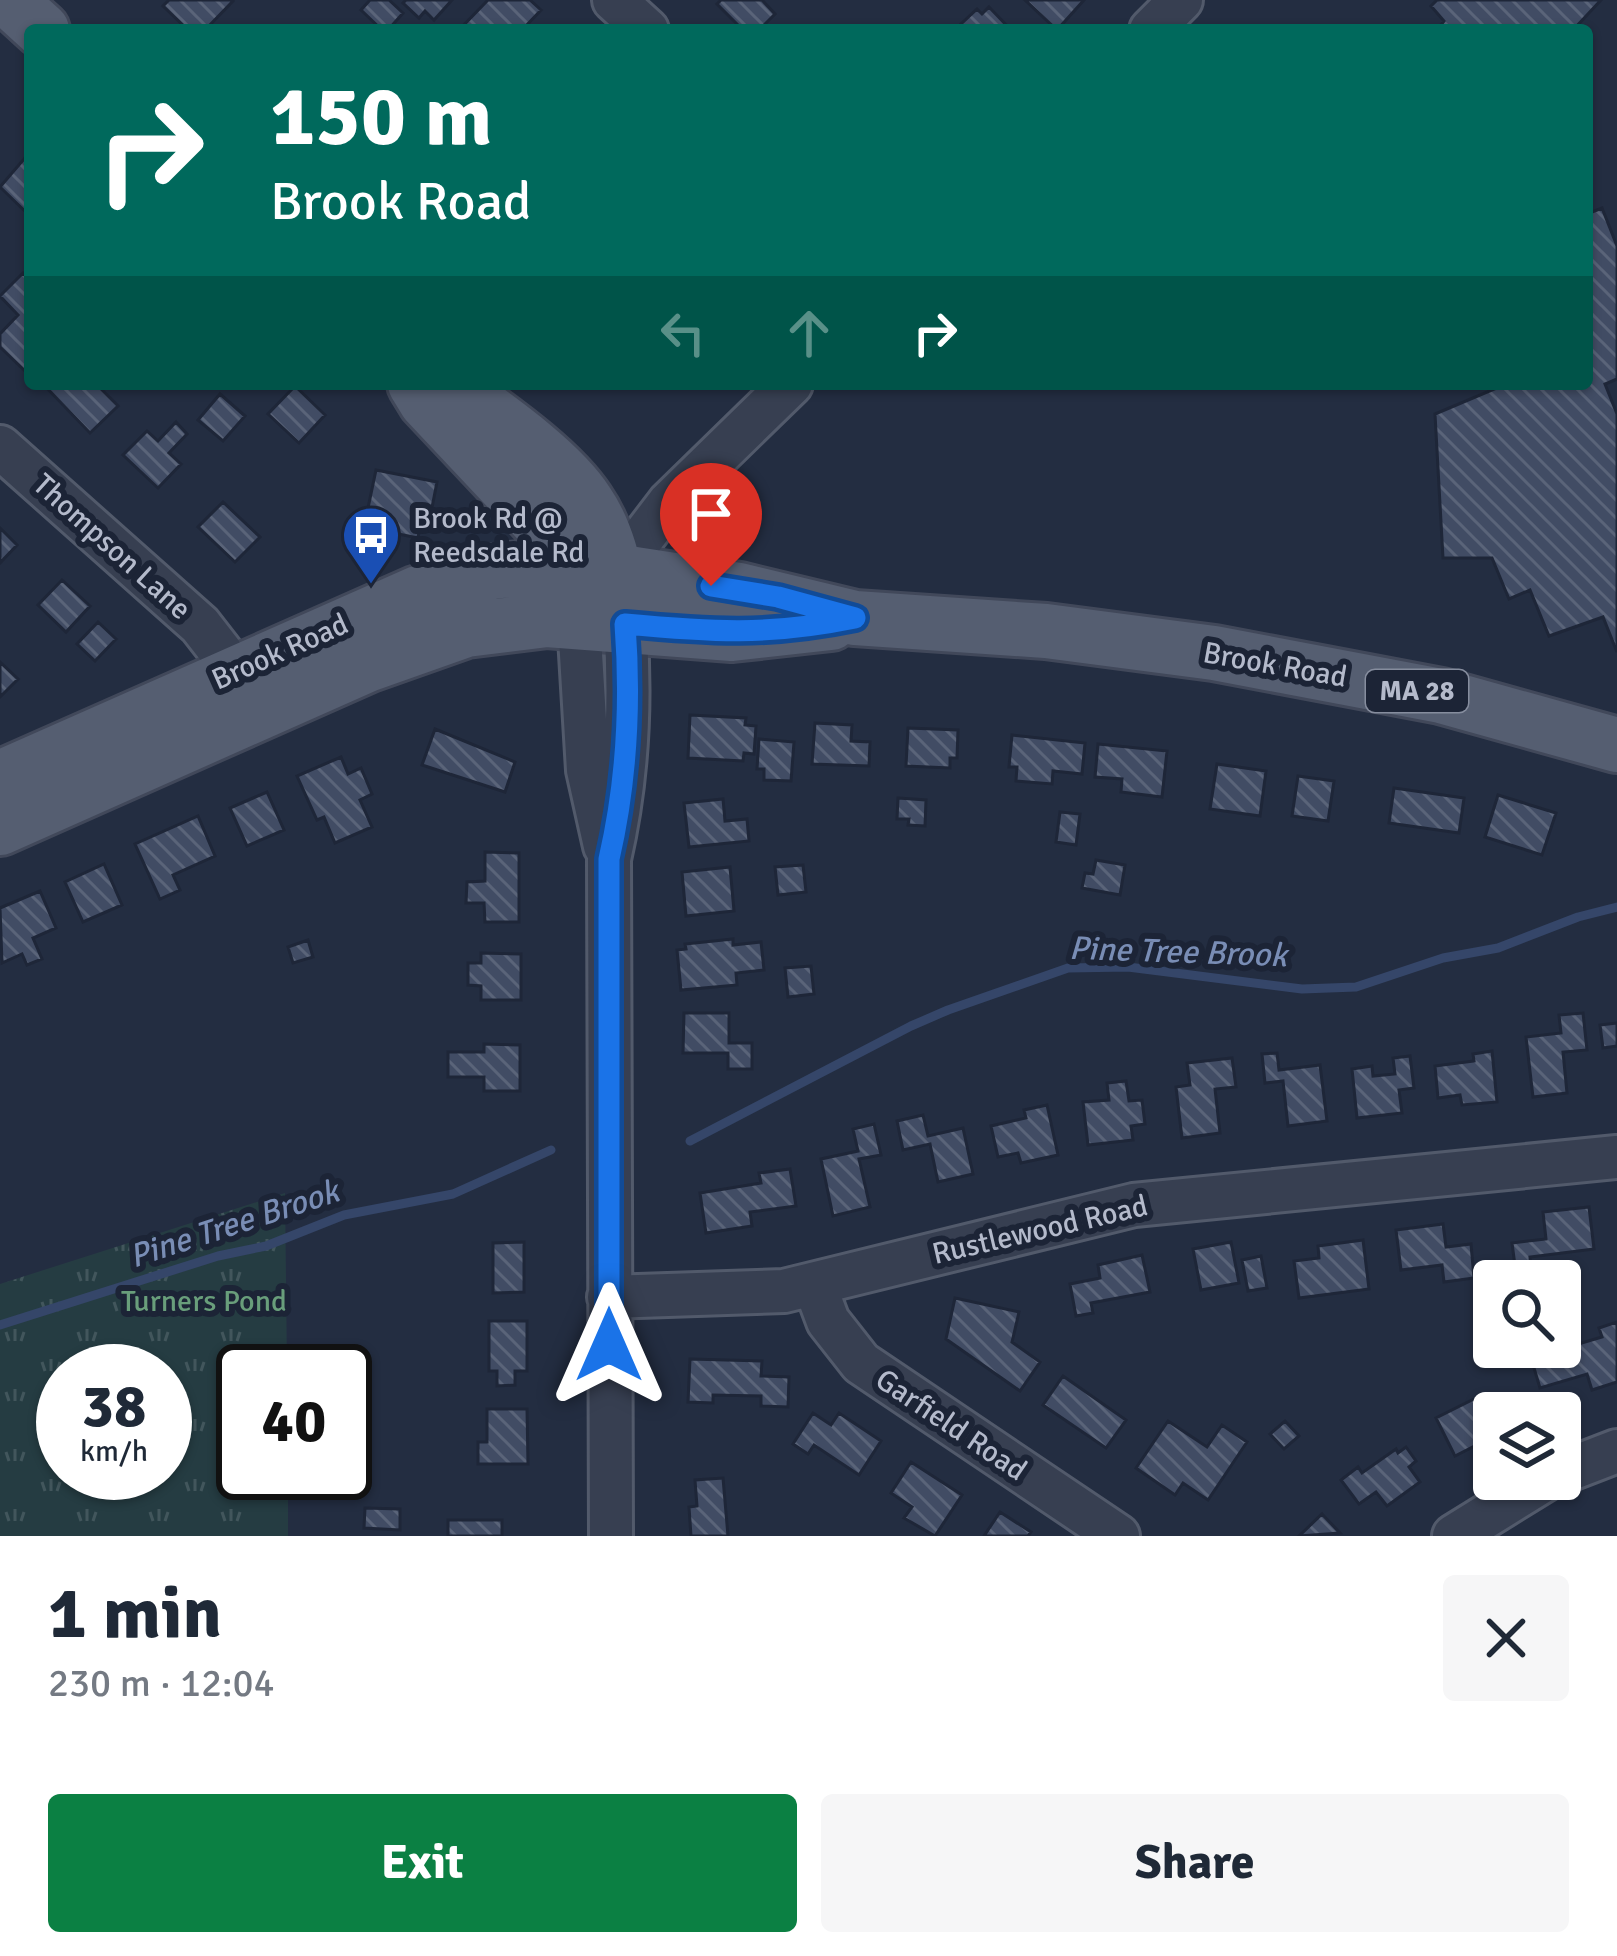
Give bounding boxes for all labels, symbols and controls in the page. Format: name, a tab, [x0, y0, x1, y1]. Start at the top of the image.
text: 150 m	[270, 65, 492, 169]
icon: right	[72, 72, 228, 228]
text: Brook Road	[270, 168, 531, 235]
icon: left	[650, 300, 716, 366]
icon: ahead	[776, 300, 842, 366]
icon: right	[902, 300, 968, 366]
pin	[660, 463, 762, 586]
street label: Thompson Lane	[25, 466, 199, 628]
icon: arrive	[678, 481, 744, 547]
place label: Brook Rd @ Reedsdale Rd	[413, 500, 584, 571]
bus stop icon: Brook Rd @ Reedsdale Rd	[340, 504, 402, 586]
street label: Brook Road	[206, 606, 354, 698]
street label: Brook Road	[1200, 634, 1350, 696]
road number: MA 28	[1366, 670, 1468, 712]
water label: Pine Tree Brook	[1068, 928, 1290, 976]
water label: Pine Tree Brook	[124, 1170, 346, 1277]
street label: Rustlewood Road	[929, 1187, 1151, 1273]
map controls	[1473, 1260, 1581, 1500]
button: search	[1473, 1260, 1581, 1368]
position arrow	[546, 1282, 672, 1408]
park label: Turners Pond	[121, 1283, 287, 1320]
speed limit sign: 40	[216, 1344, 372, 1500]
street label: Garfield Road	[868, 1361, 1034, 1489]
text: 38	[82, 1370, 146, 1444]
button: layers	[1473, 1392, 1581, 1500]
text: km/h	[80, 1433, 148, 1470]
text: 1 min	[48, 1569, 222, 1658]
button: close	[1443, 1575, 1569, 1701]
text: 230 m · 12:04	[48, 1659, 275, 1707]
button: Exit	[48, 1794, 797, 1932]
button: Share	[821, 1794, 1569, 1932]

